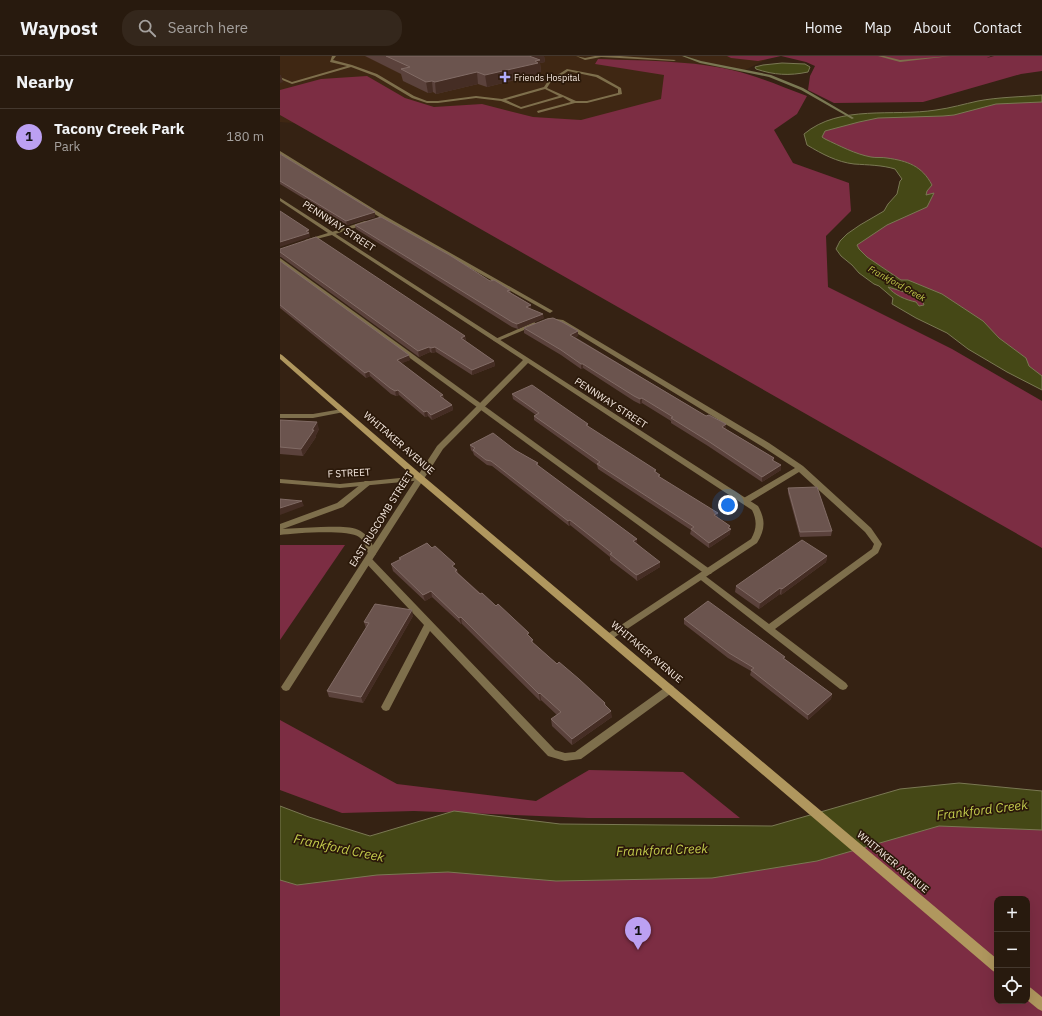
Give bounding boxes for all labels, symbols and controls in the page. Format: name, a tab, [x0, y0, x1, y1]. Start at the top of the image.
search box	[122, 10, 402, 46]
text: Waypost	[20, 16, 98, 40]
icon: search	[136, 17, 158, 39]
text: Search here	[168, 18, 248, 37]
text: Home	[805, 19, 842, 37]
text: Map	[864, 19, 891, 37]
text: About	[913, 19, 951, 37]
text: Contact	[973, 19, 1022, 37]
text: Nearby	[16, 71, 74, 93]
marker: Friends Hospital	[499, 71, 511, 83]
place label: Friends Hospital	[514, 72, 580, 83]
text: Tacony Creek Park	[54, 119, 184, 138]
text: 1	[25, 128, 33, 145]
text: 180 m	[226, 128, 264, 145]
text: Park	[54, 138, 80, 155]
street label: PENNWAY STREET	[300, 198, 378, 255]
water label: Frankford Creek	[867, 263, 928, 303]
street label: PENNWAY STREET	[572, 375, 650, 432]
street label: WHITAKER AVENUE	[361, 409, 437, 478]
street label: F STREET	[327, 465, 371, 481]
street label: EAST RUSCOMB STREET	[346, 469, 416, 569]
your location	[718, 495, 738, 515]
street label: WHITAKER AVENUE	[608, 618, 686, 686]
water label: Frankford Creek	[935, 796, 1029, 824]
street label: WHITAKER AVENUE	[854, 828, 932, 896]
water label: Frankford Creek	[292, 830, 386, 866]
water label: Frankford Creek	[616, 840, 708, 860]
map controls	[994, 896, 1030, 1004]
button: +	[994, 896, 1030, 932]
pin: 1	[625, 917, 651, 950]
button: −	[994, 932, 1030, 968]
button: locate	[994, 968, 1030, 1004]

